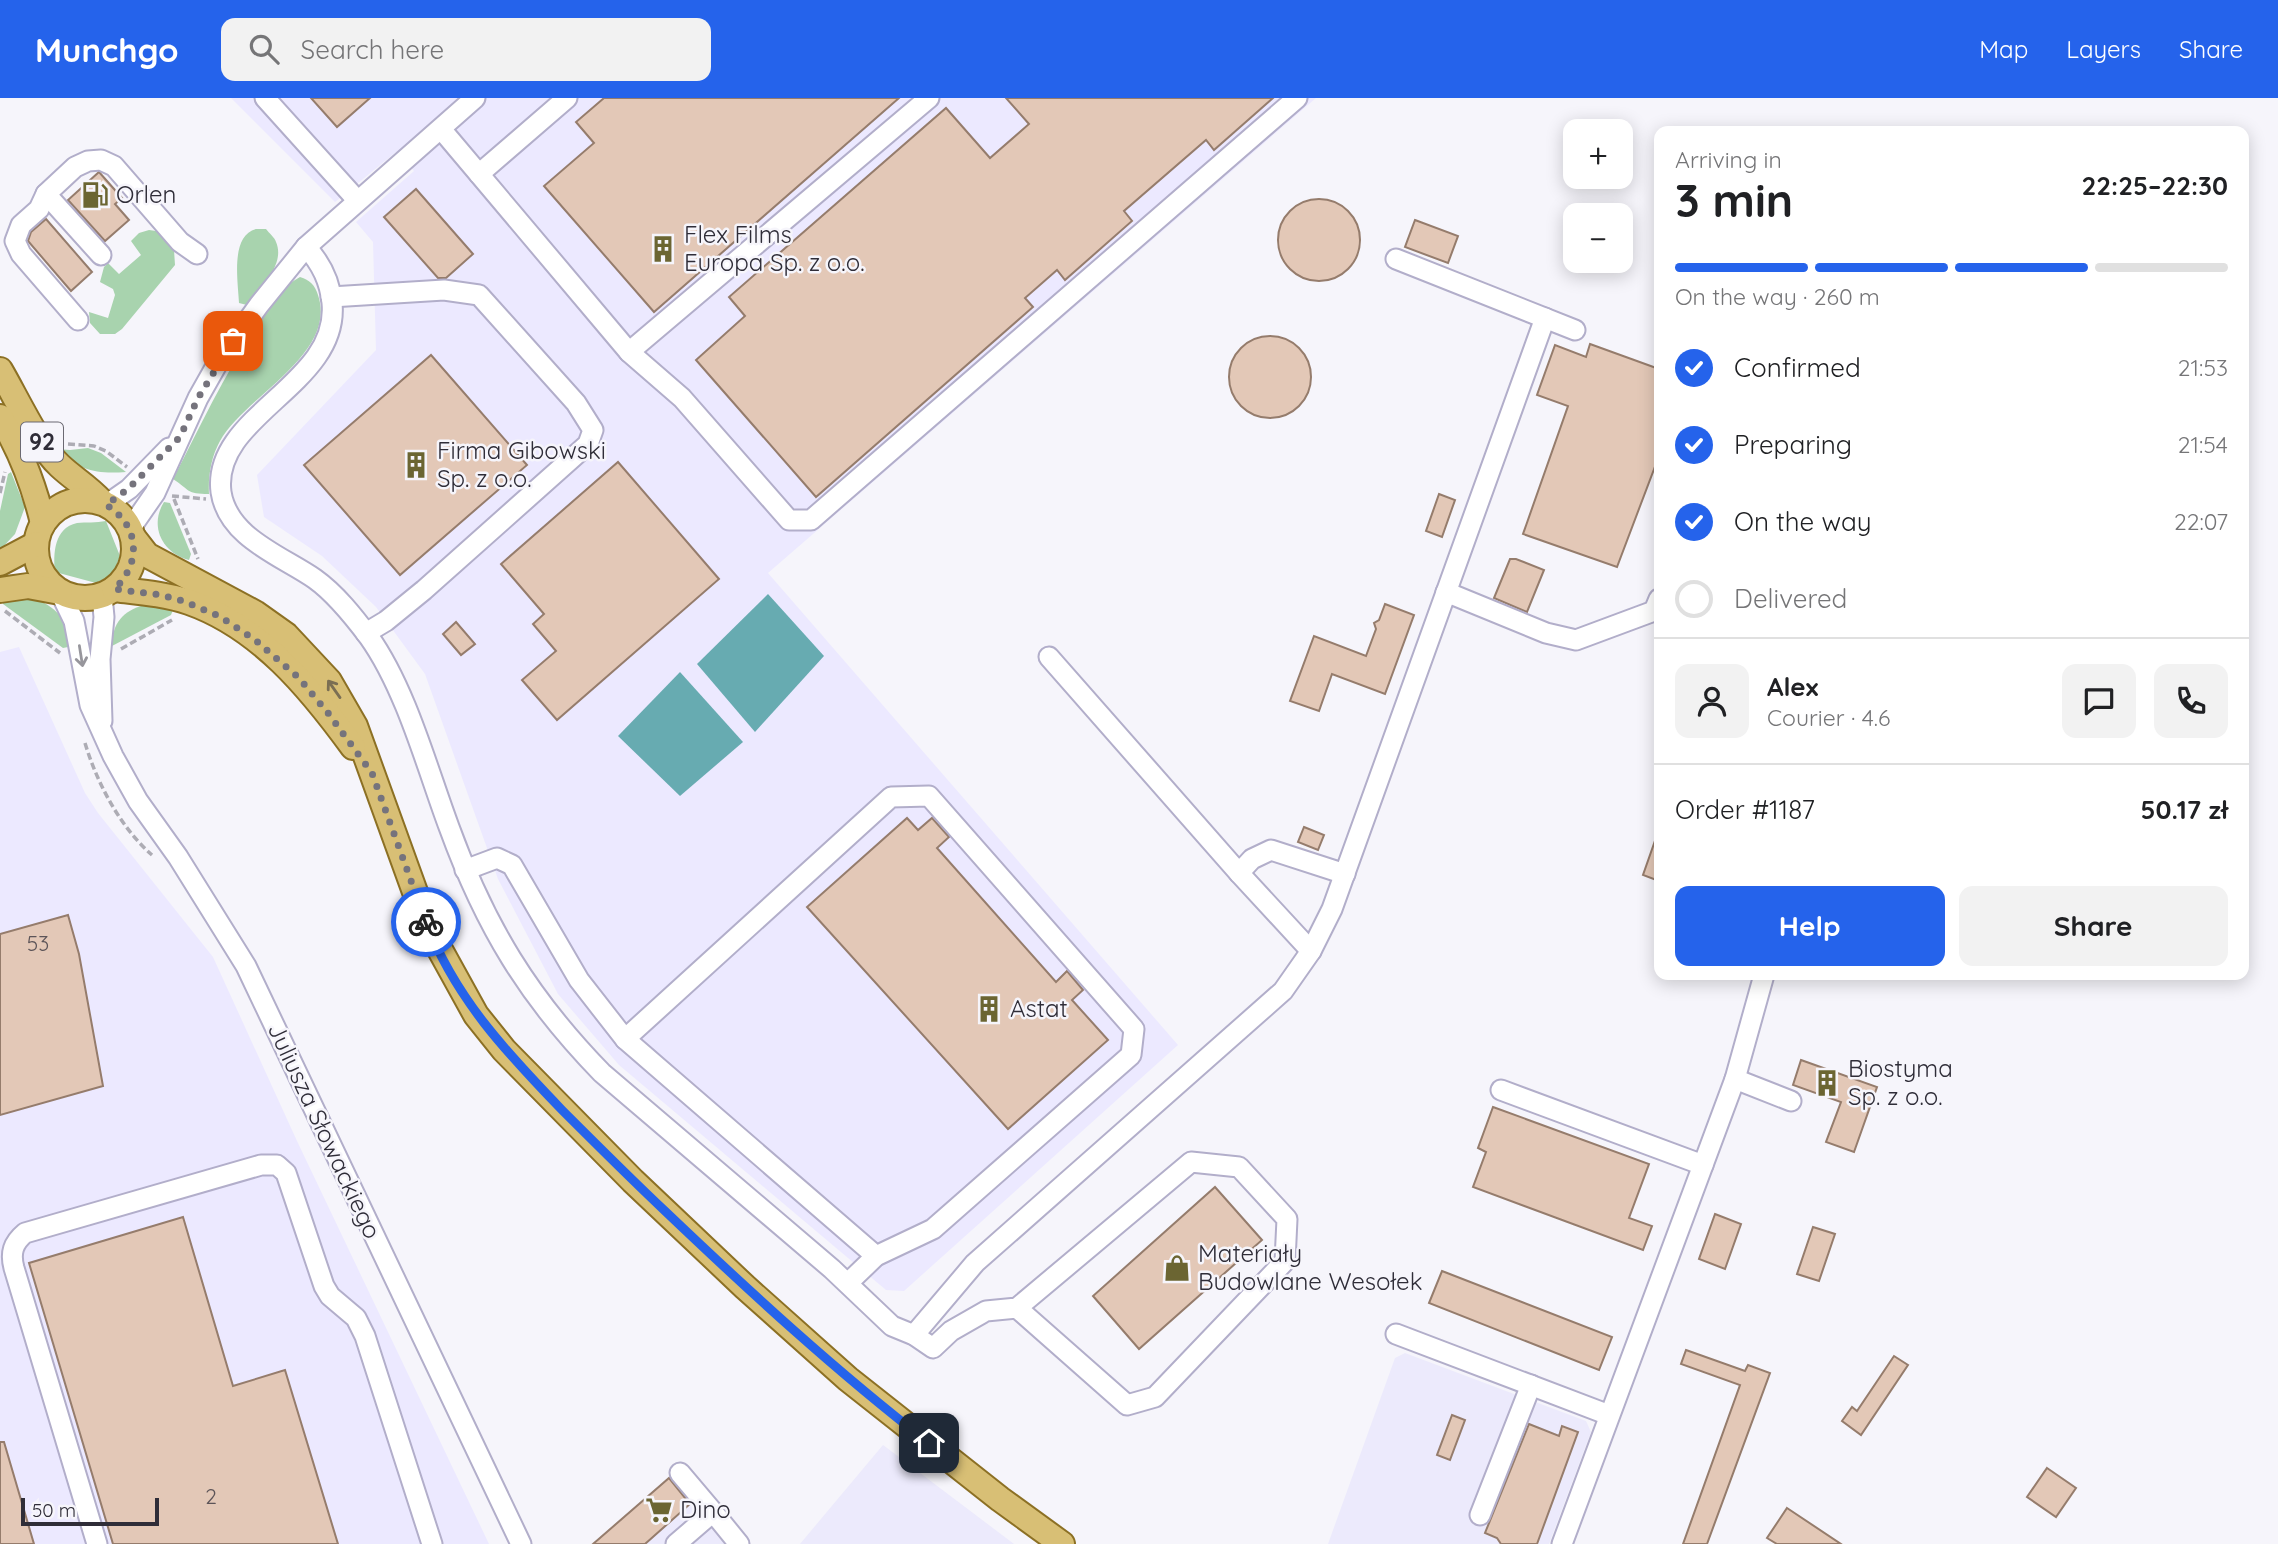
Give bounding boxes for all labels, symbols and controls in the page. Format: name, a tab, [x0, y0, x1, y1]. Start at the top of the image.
search box	[221, 18, 711, 81]
text: Munchgo	[35, 29, 179, 70]
icon: search	[245, 30, 283, 68]
text: Search here	[301, 33, 444, 66]
text: Map	[1979, 34, 2028, 64]
text: Layers	[2066, 34, 2141, 64]
text: Share	[2179, 34, 2243, 64]
map controls	[1563, 119, 1633, 273]
button: +	[1563, 119, 1633, 189]
text: Arriving in	[1675, 145, 1782, 174]
text: 22:25–22:30	[2082, 169, 2228, 202]
text: 3 min	[1675, 171, 1793, 229]
place label: Orlen	[116, 179, 176, 209]
fuel station icon: Orlen	[80, 180, 110, 210]
button: −	[1563, 203, 1633, 273]
place label: Flex Films Europa Sp. z o.o.	[684, 219, 865, 277]
building icon: Flex Films Europa Sp. z o.o.	[648, 234, 678, 264]
text: On the way · 260 m	[1675, 282, 1880, 311]
pin	[203, 311, 263, 371]
icon: bag	[214, 322, 252, 360]
icon: check	[1675, 349, 1713, 387]
text: Confirmed	[1734, 351, 1861, 384]
text: 21:53	[2178, 353, 2228, 382]
road number: 92	[21, 422, 63, 462]
icon: check	[1675, 426, 1713, 464]
text: Preparing	[1734, 428, 1852, 461]
text: 21:54	[2178, 430, 2228, 459]
place label: Firma Gibowski Sp. z o.o.	[437, 435, 606, 493]
building icon: Firma Gibowski Sp. z o.o.	[401, 450, 431, 480]
icon: check	[1675, 503, 1713, 541]
text: On the way	[1734, 505, 1872, 538]
text: 22:07	[2174, 507, 2228, 536]
text: Delivered	[1734, 582, 1847, 615]
one-way arrow	[75, 644, 88, 667]
button: person	[1675, 664, 1749, 738]
button: chat	[2062, 664, 2136, 738]
button: phone	[2154, 664, 2228, 738]
text: Alex	[1767, 670, 1818, 703]
one-way arrow	[327, 680, 341, 699]
text: Courier · 4.6	[1767, 703, 1890, 732]
text: Order #1187	[1675, 793, 1815, 826]
text: 50.17 zł	[2141, 793, 2228, 826]
button: Help	[1675, 886, 1945, 966]
button: Share	[1959, 886, 2228, 966]
courier	[391, 887, 461, 957]
icon: bike	[407, 903, 445, 941]
house number: 53	[27, 930, 49, 956]
place label: Astat	[1010, 993, 1068, 1023]
building icon: Astat	[974, 994, 1004, 1024]
street label: Juliusza Słowackiego	[262, 1018, 388, 1243]
place label: Biostyma Sp. z o.o.	[1848, 1053, 1953, 1111]
building icon: Biostyma Sp. z o.o.	[1812, 1068, 1842, 1098]
place label: Materiały Budowlane Wesołek	[1198, 1238, 1423, 1296]
shop icon: Materiały Budowlane Wesołek	[1162, 1253, 1192, 1283]
pin	[899, 1413, 959, 1473]
icon: home	[910, 1424, 948, 1462]
house number: 2	[205, 1483, 217, 1509]
place label: Dino	[680, 1494, 731, 1524]
scale bar	[21, 1495, 159, 1527]
supermarket icon: Dino	[644, 1495, 674, 1525]
text: 50 m	[32, 1498, 76, 1522]

